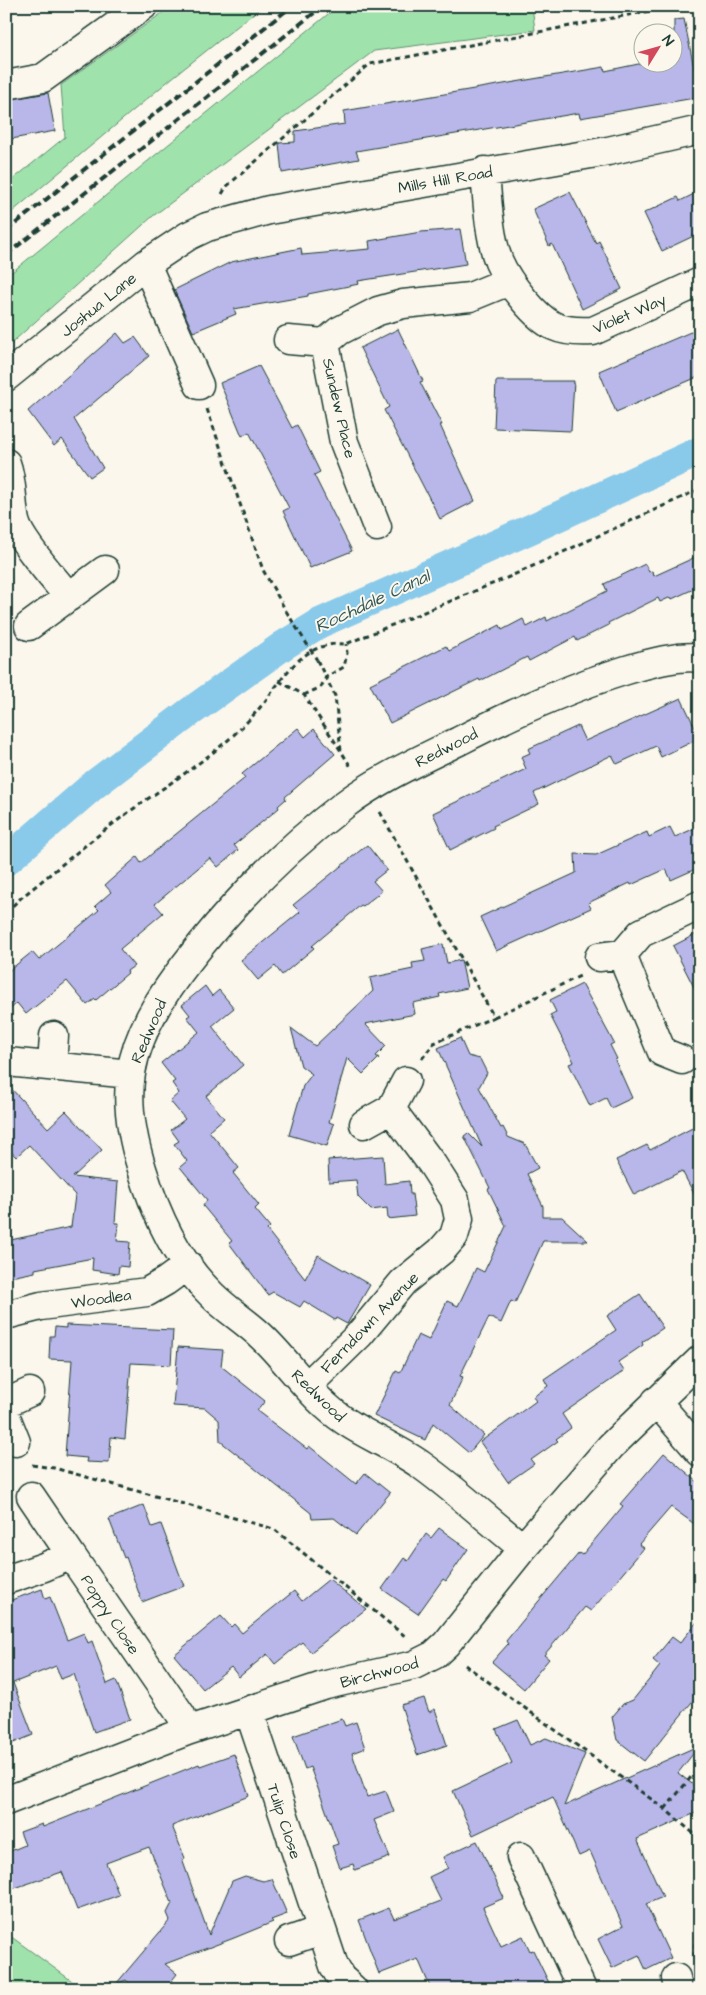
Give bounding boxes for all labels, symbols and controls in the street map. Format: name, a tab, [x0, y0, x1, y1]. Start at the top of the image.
north arrow	[634, 22, 684, 72]
text: N	[657, 31, 678, 50]
street label: Mills Hill Road	[396, 161, 494, 199]
street label: Joshua Lane	[56, 267, 142, 342]
street label: Violet Way	[589, 289, 670, 340]
street label: Sundew Place	[317, 356, 361, 461]
water label: Rochdale Canal	[311, 563, 436, 639]
street label: Redwood	[411, 723, 481, 773]
street label: Redwood	[126, 996, 172, 1067]
street label: Ferndown Avenue	[316, 1267, 424, 1378]
street label: Woodlea	[70, 1284, 133, 1314]
street label: Redwood	[286, 1364, 350, 1427]
street label: Poppy Close	[75, 1570, 145, 1660]
street label: Birchwood	[338, 1652, 421, 1694]
street label: Tulip Close	[262, 1781, 307, 1862]

